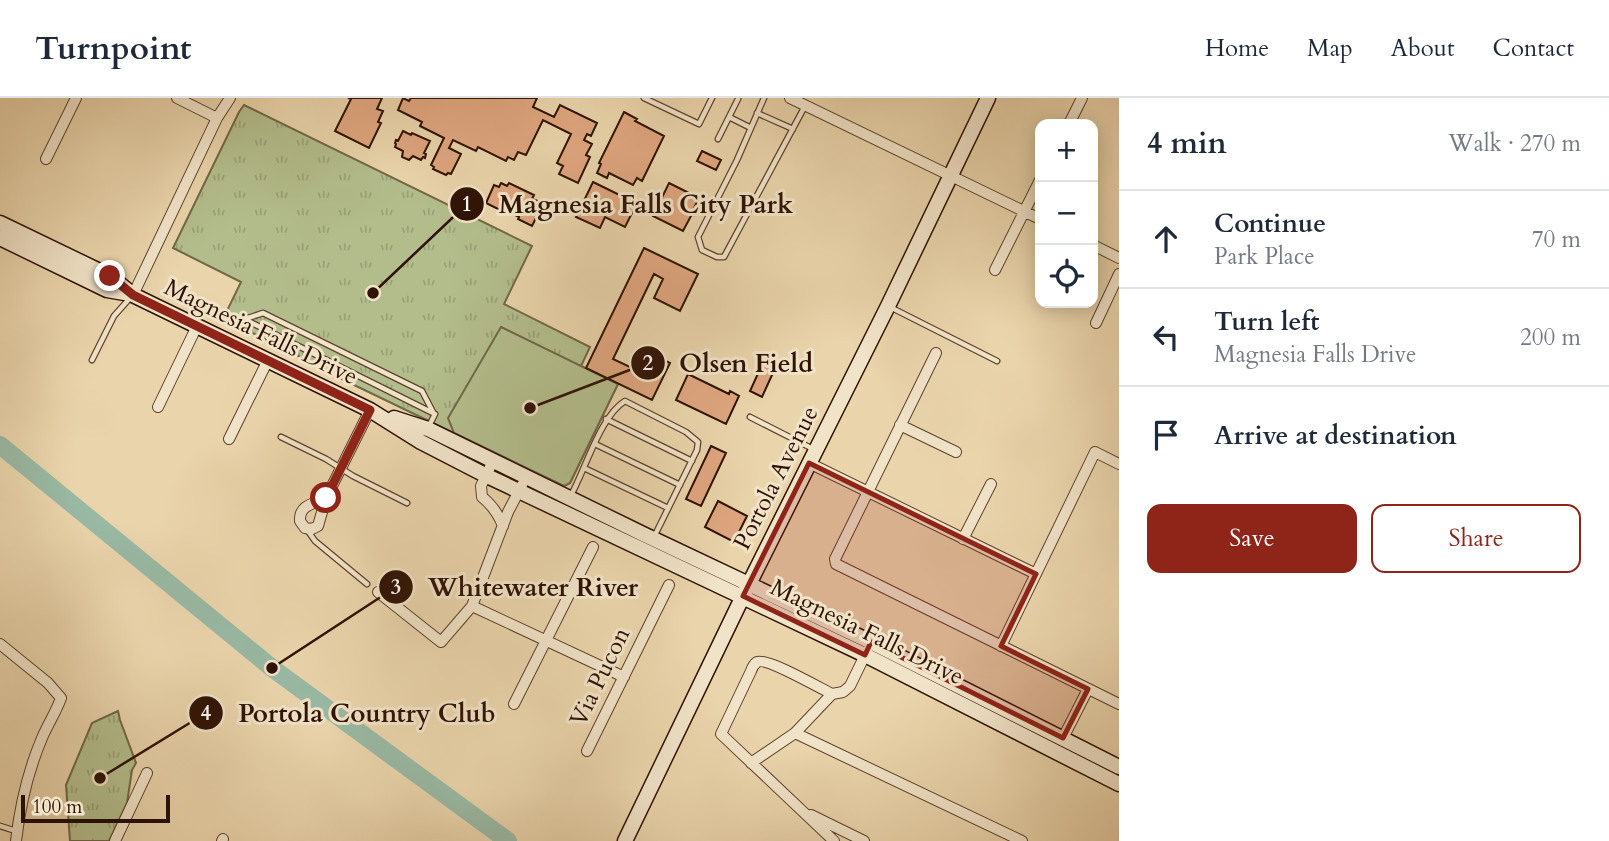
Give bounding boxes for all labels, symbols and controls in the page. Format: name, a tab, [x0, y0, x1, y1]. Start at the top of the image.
text: Turnpoint	[35, 26, 191, 71]
text: Home	[1205, 32, 1269, 65]
text: Map	[1307, 32, 1353, 65]
text: About	[1391, 32, 1455, 65]
text: Contact	[1493, 32, 1574, 65]
map controls	[1035, 119, 1098, 308]
button: +	[1035, 119, 1098, 182]
text: 4 min	[1147, 123, 1227, 164]
text: Walk · 270 m	[1448, 128, 1581, 159]
callout: Magnesia Falls City Park	[450, 181, 807, 228]
button: −	[1035, 182, 1098, 245]
text: Magnesia Falls City Park	[499, 187, 794, 222]
text: 1	[462, 190, 472, 219]
text: Continue	[1214, 206, 1326, 241]
icon: ahead	[1147, 220, 1185, 258]
text: 70 m	[1532, 224, 1581, 255]
text: Park Place	[1214, 241, 1315, 272]
button: locate	[1035, 245, 1098, 308]
route end	[94, 260, 125, 291]
street label: Magnesia Falls Drive	[159, 271, 363, 393]
text: Turn left	[1214, 304, 1319, 339]
icon: left	[1147, 318, 1185, 356]
text: 200 m	[1520, 322, 1581, 353]
callout: Olsen Field	[630, 339, 827, 386]
text: Magnesia Falls Drive	[1214, 339, 1417, 370]
text: Olsen Field	[679, 346, 813, 381]
text: 2	[643, 349, 654, 378]
street label: Portola Avenue	[726, 400, 826, 556]
icon: arrive	[1147, 416, 1185, 454]
text: Arrive at destination	[1214, 418, 1457, 453]
route start	[310, 482, 341, 513]
button: Save	[1147, 504, 1357, 573]
button: Share	[1371, 504, 1581, 573]
callout: Whitewater River	[379, 563, 652, 610]
text: Whitewater River	[427, 570, 639, 605]
street label: Magnesia Falls Drive	[765, 571, 969, 693]
text: 3	[391, 573, 401, 602]
street label: Via Pucon	[562, 622, 638, 732]
callout: Portola Country Club	[189, 689, 509, 736]
text: Portola Country Club	[238, 696, 496, 731]
text: 4	[201, 699, 212, 728]
scale bar	[21, 792, 170, 824]
text: 100 m	[32, 794, 82, 820]

